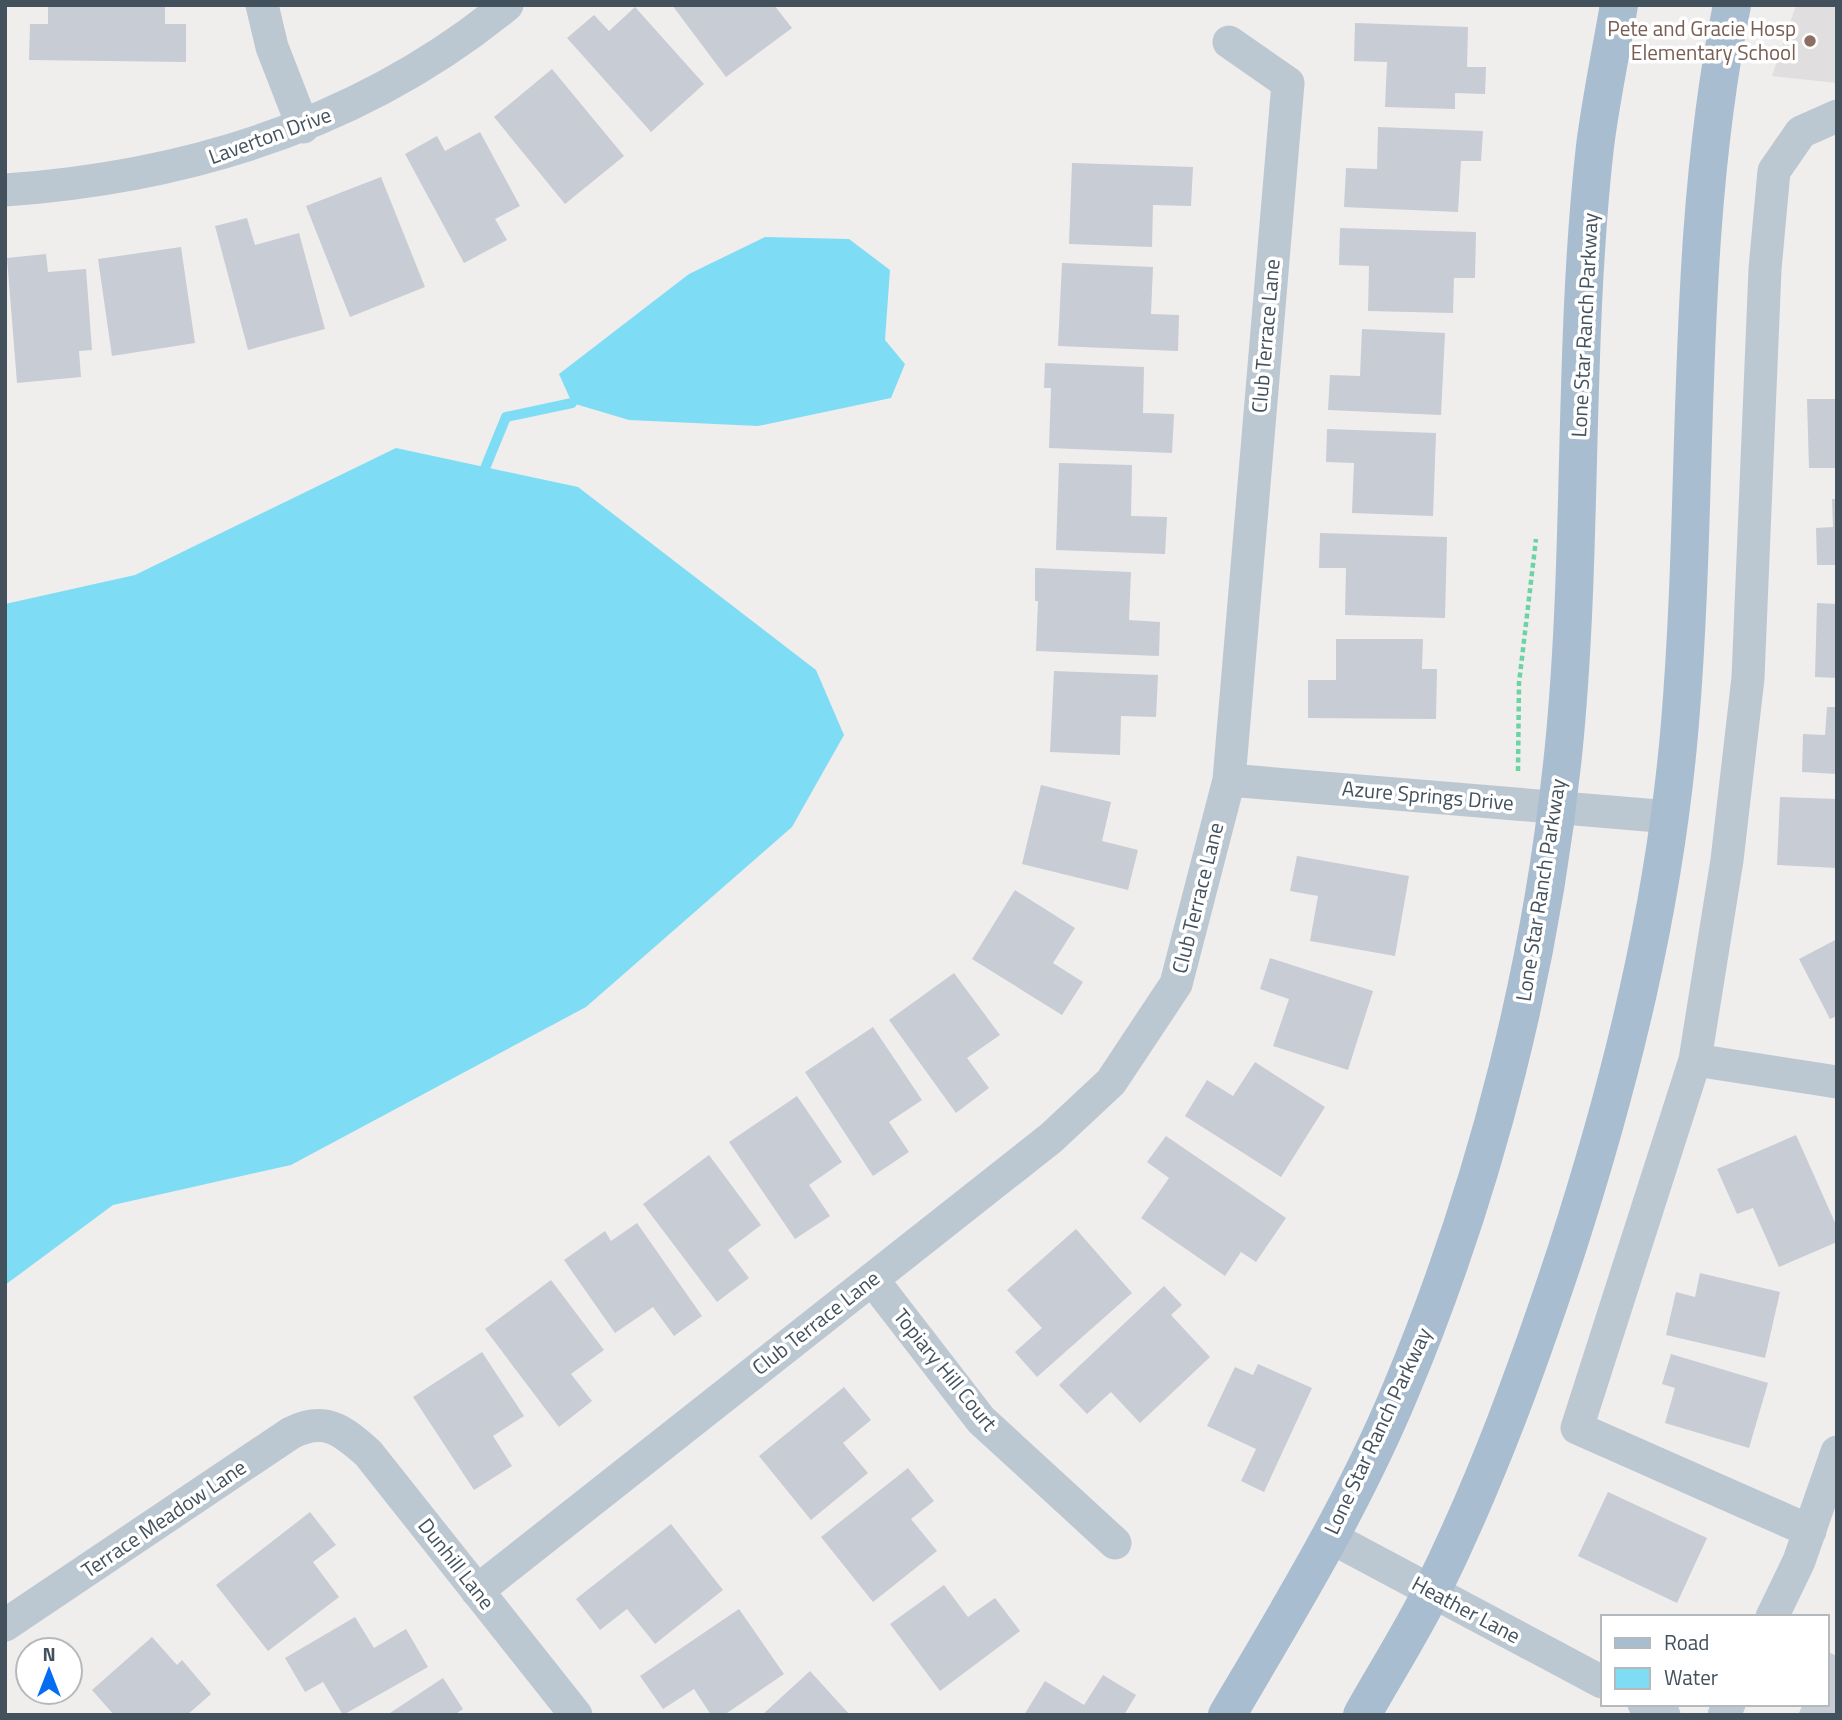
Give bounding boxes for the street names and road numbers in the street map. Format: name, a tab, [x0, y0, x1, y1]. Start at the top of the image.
street label: Laverton Drive	[204, 98, 336, 172]
street label: Lone Star Ranch Parkway	[1562, 212, 1606, 438]
street label: Club Terrace Lane	[1242, 258, 1288, 414]
street label: Azure Springs Drive	[1341, 772, 1515, 818]
street label: Lone Star Ranch Parkway	[1507, 776, 1573, 1003]
street label: Club Terrace Lane	[1163, 819, 1231, 977]
street label: Club Terrace Lane	[745, 1262, 886, 1382]
street label: Topiary Hill Court	[886, 1301, 1006, 1438]
street label: Lone Star Ranch Parkway	[1315, 1322, 1439, 1539]
street label: Terrace Meadow Lane	[75, 1451, 252, 1585]
street label: Dunhill Lane	[411, 1511, 503, 1616]
street label: Heather Lane	[1407, 1567, 1526, 1651]

